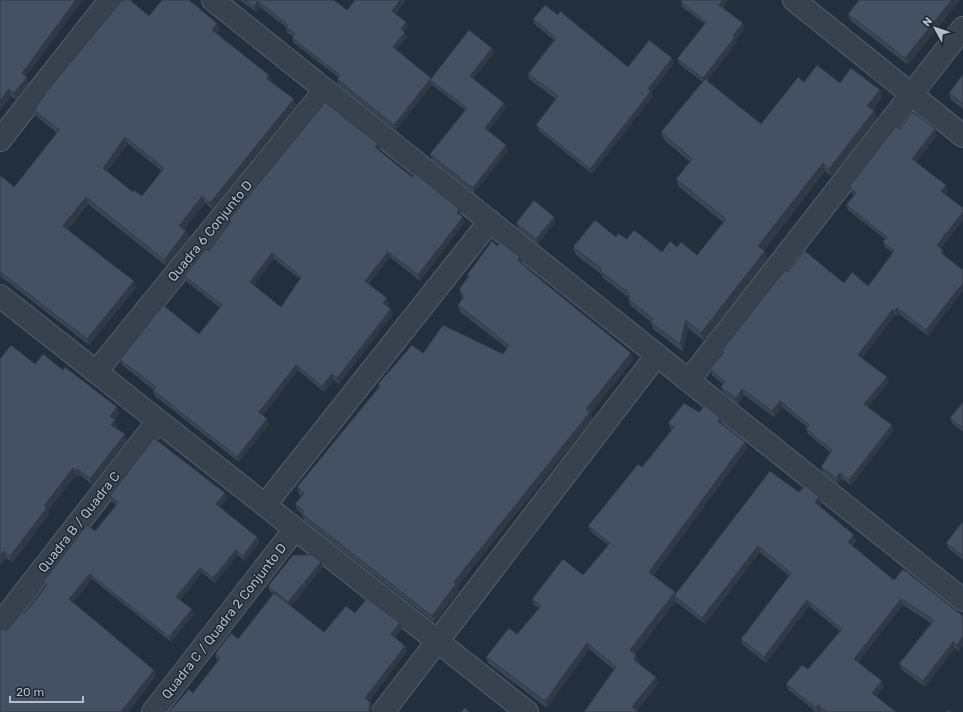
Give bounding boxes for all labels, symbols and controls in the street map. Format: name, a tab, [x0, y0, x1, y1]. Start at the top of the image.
north arrow	[915, 8, 955, 48]
text: N	[920, 15, 935, 29]
street label: Quadra 6 Conjunto D	[165, 178, 255, 284]
street label: Quadra B / Quadra C	[35, 468, 123, 575]
street label: Quadra C / Quadra 2 Conjunto D	[159, 540, 289, 702]
scale bar	[10, 678, 83, 704]
text: 20 m	[16, 685, 44, 699]

